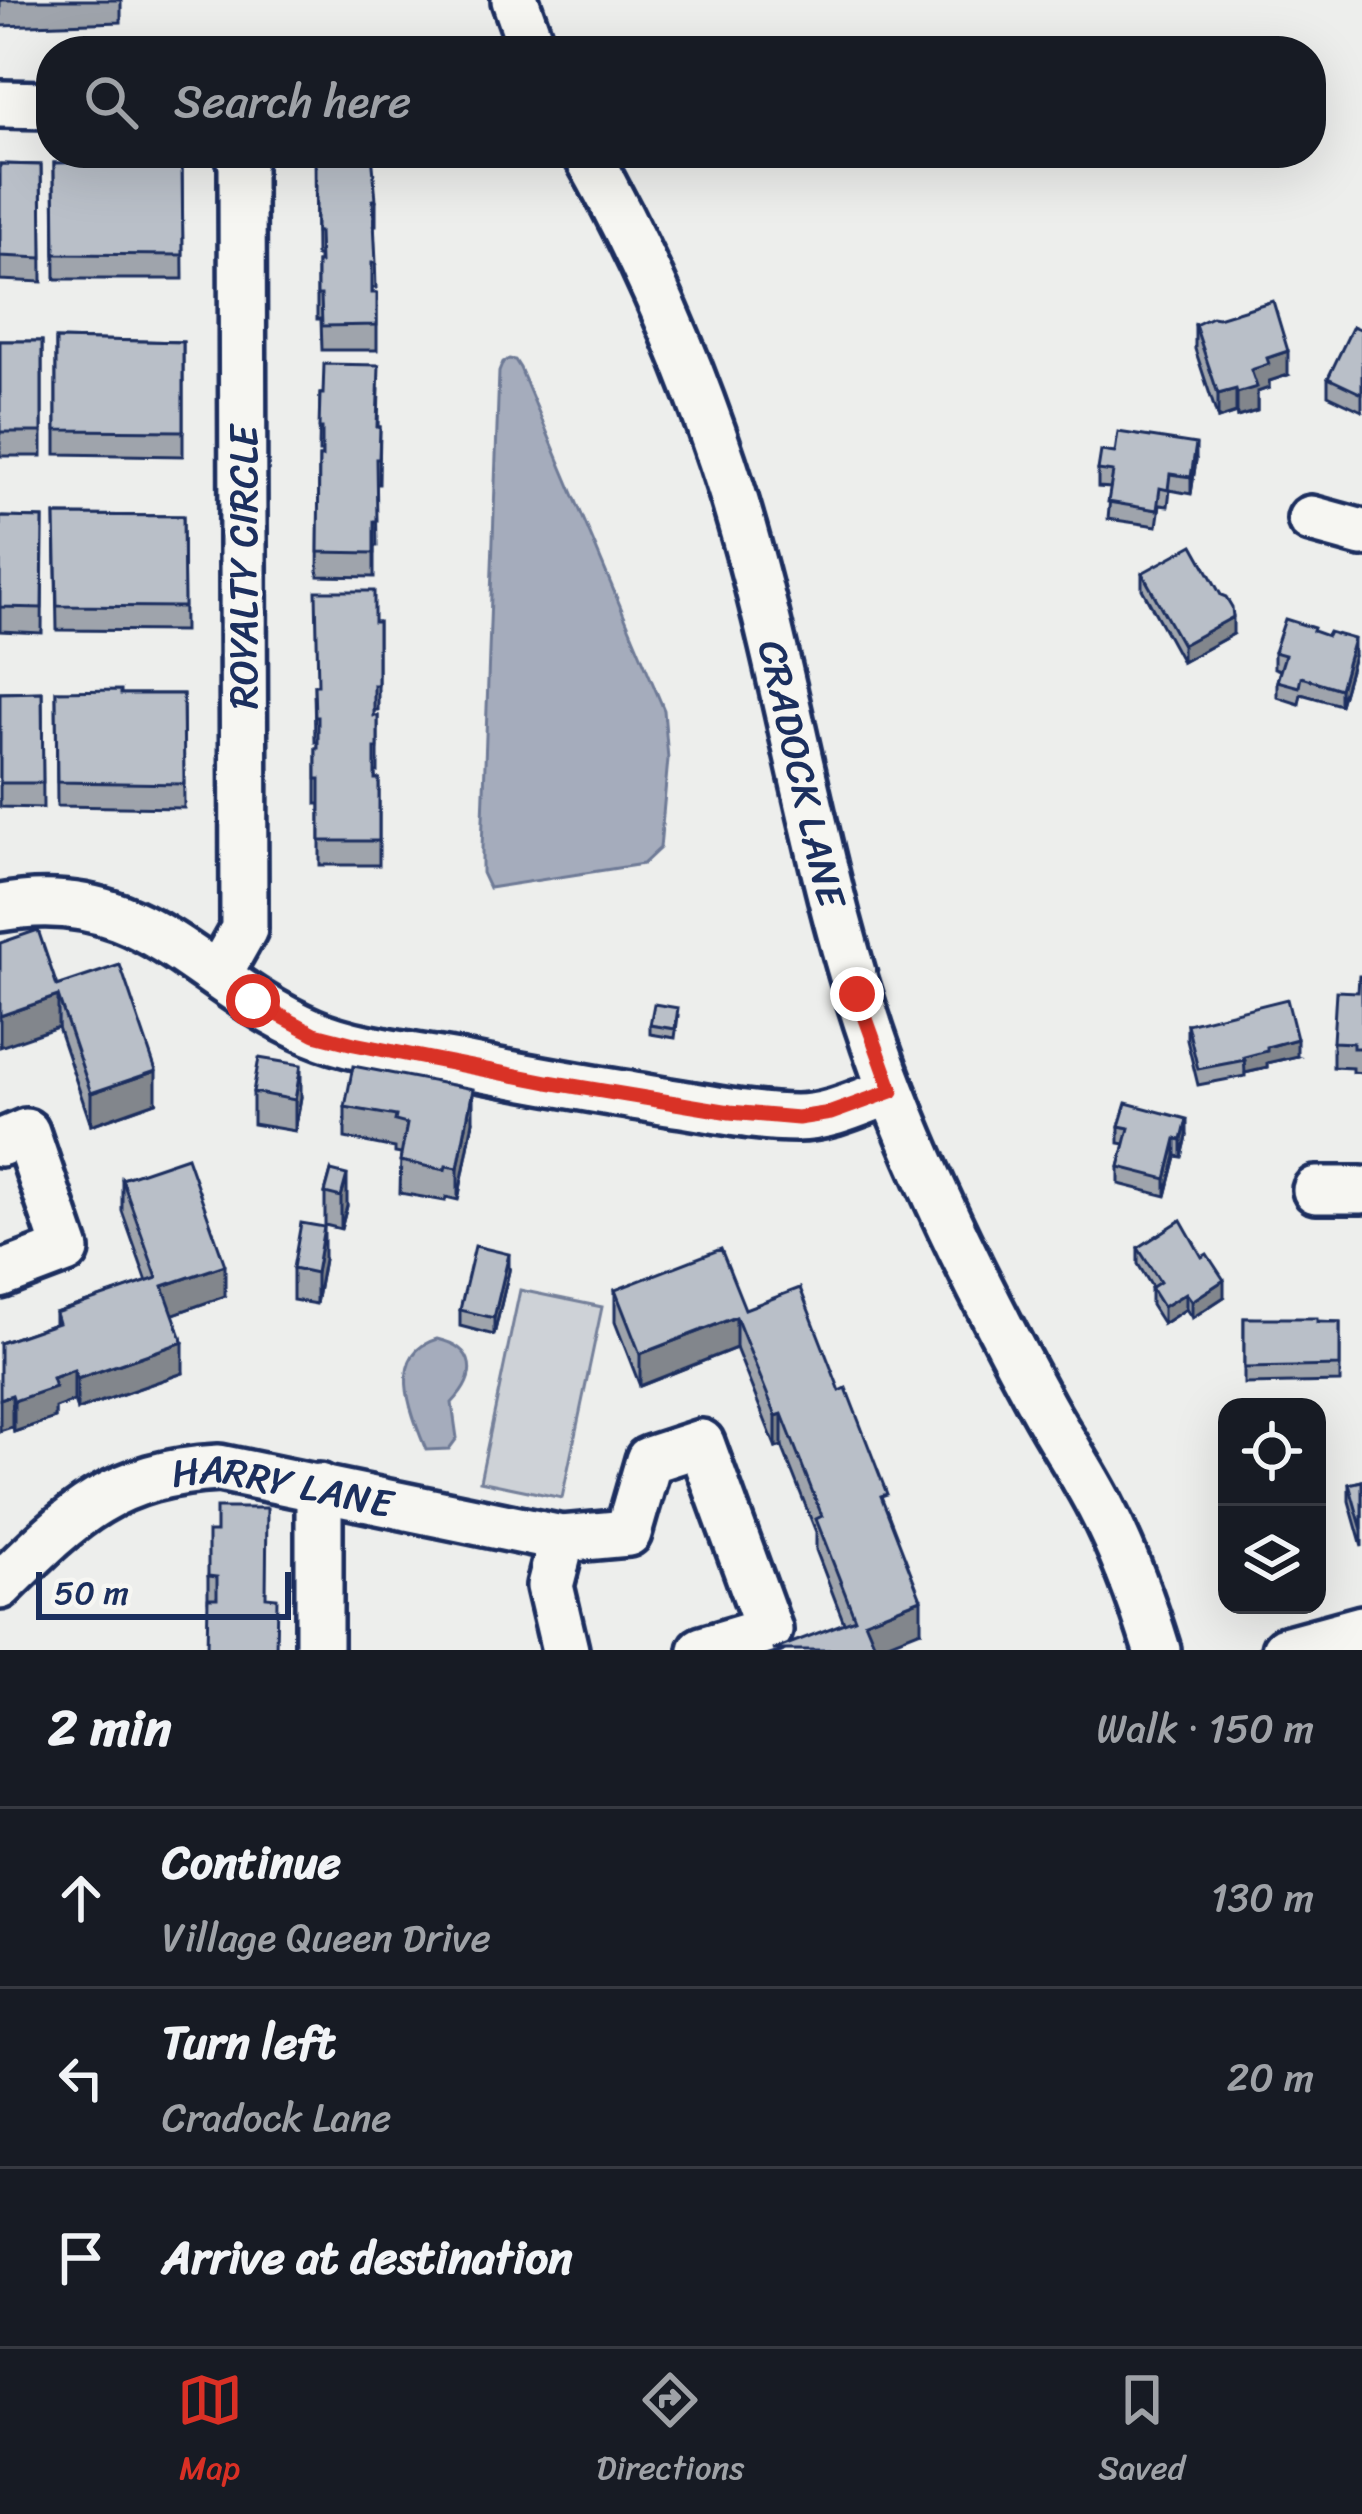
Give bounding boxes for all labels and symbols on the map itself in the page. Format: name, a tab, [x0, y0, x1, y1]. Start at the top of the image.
street label: ROYALTY CIRCLE	[209, 423, 278, 709]
street label: CRADOCK LANE	[738, 633, 867, 917]
route end	[830, 967, 884, 1021]
route start	[226, 974, 280, 1028]
street label: HARRY LANE	[166, 1434, 401, 1539]
scale bar	[36, 1566, 291, 1619]

